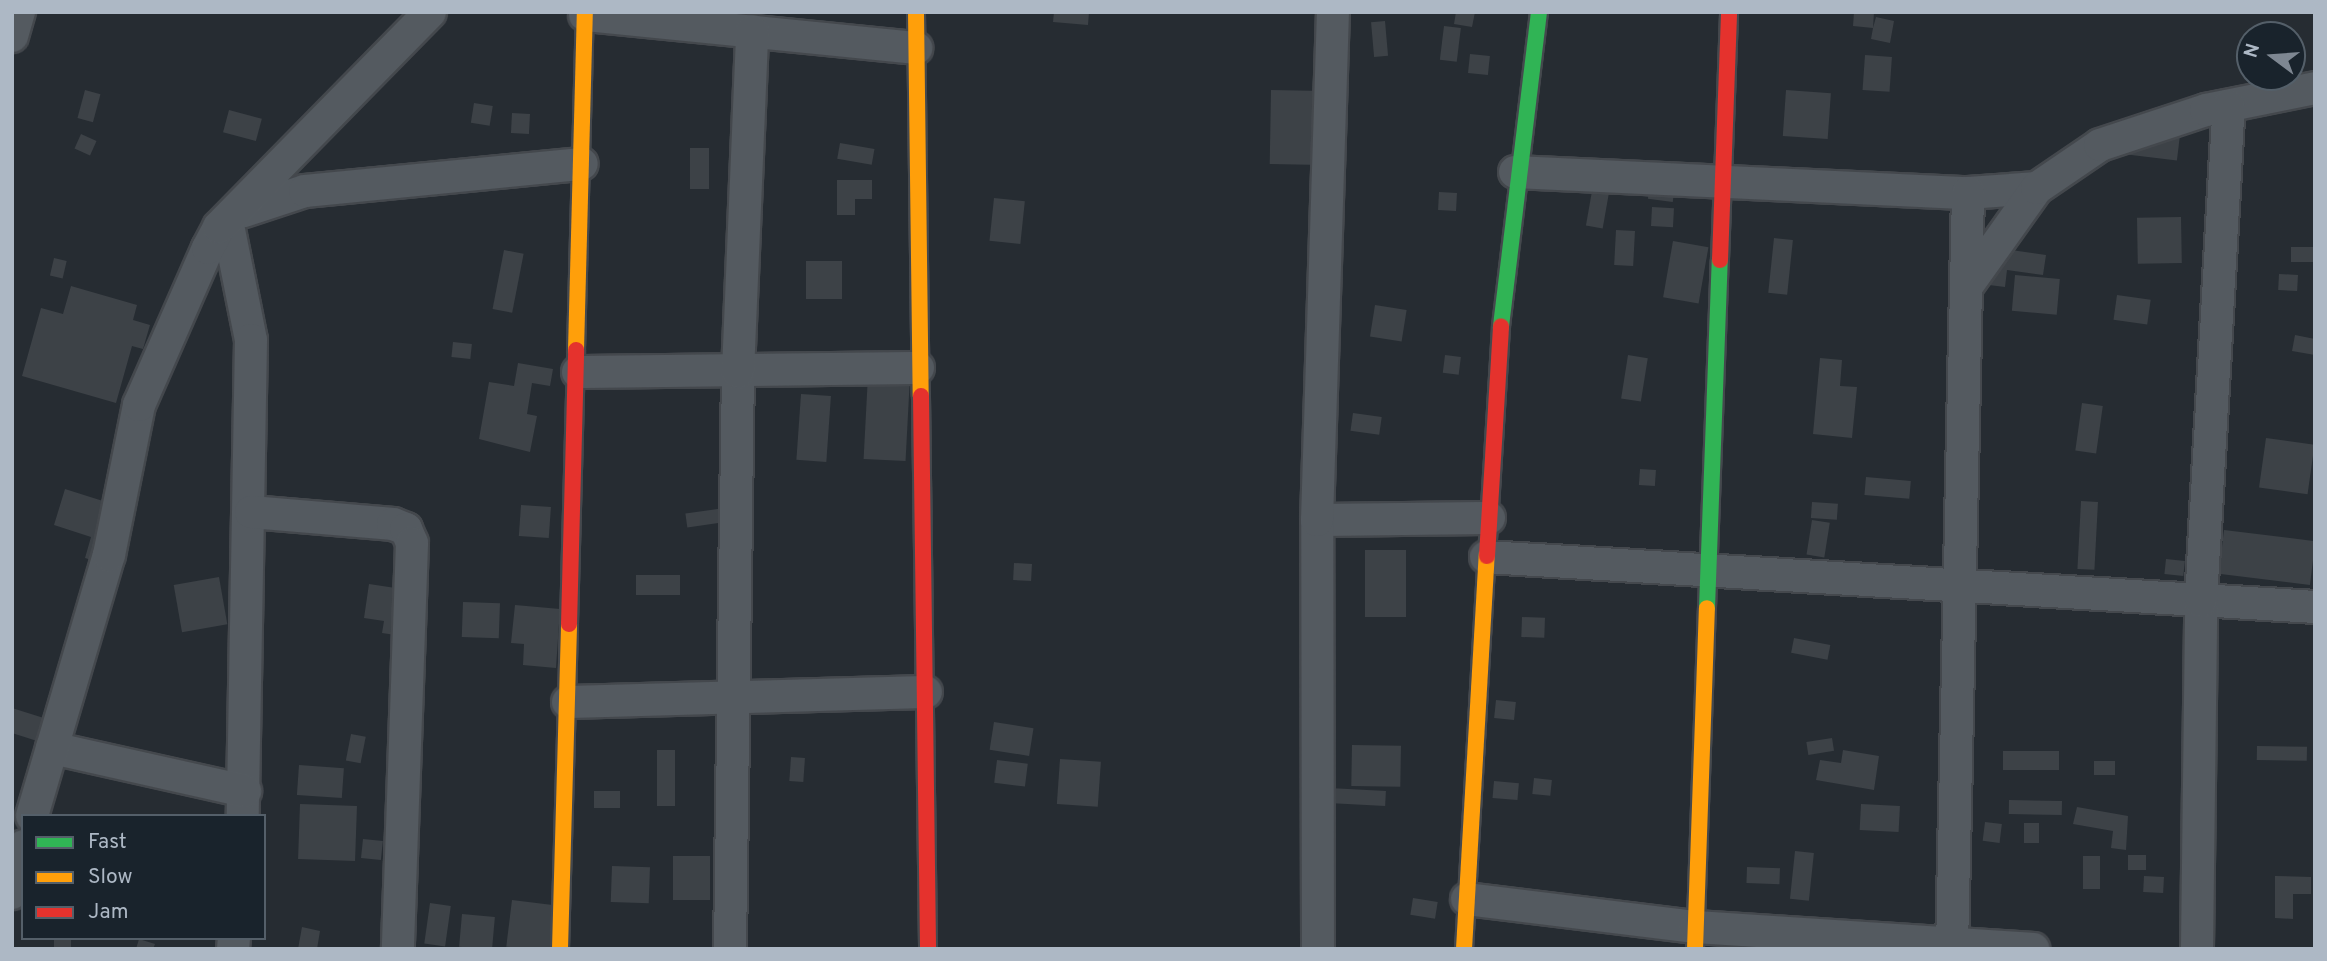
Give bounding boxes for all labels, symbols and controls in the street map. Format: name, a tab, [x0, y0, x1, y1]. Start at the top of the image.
north arrow	[2236, 21, 2306, 91]
text: N	[2239, 41, 2266, 61]
legend	[21, 814, 266, 940]
text: Fast	[88, 829, 127, 856]
text: Slow	[88, 864, 133, 891]
text: Jam	[88, 899, 129, 926]

